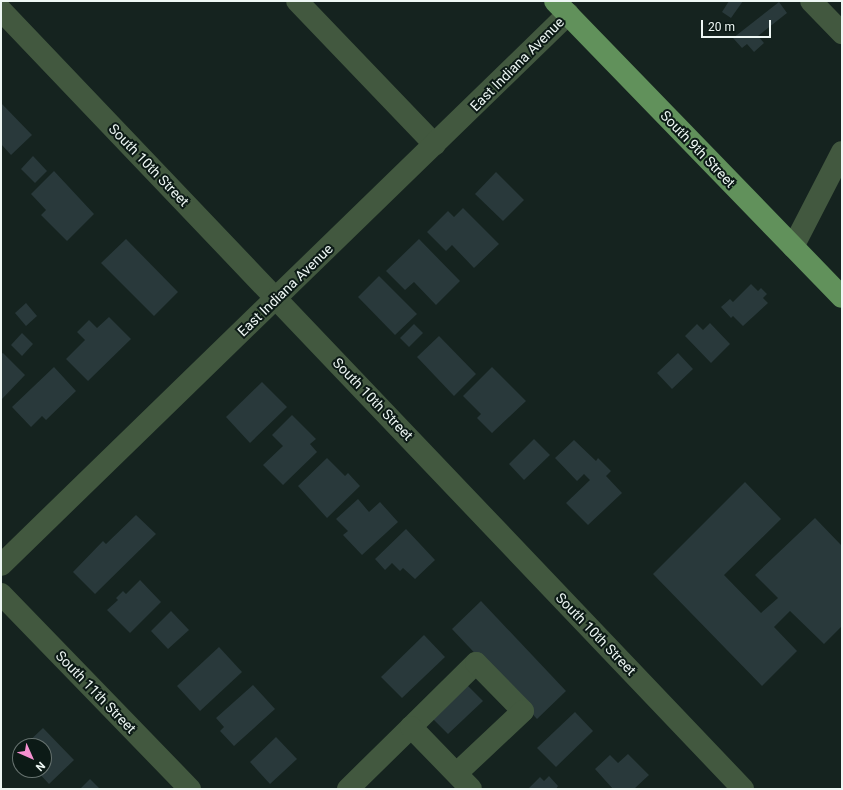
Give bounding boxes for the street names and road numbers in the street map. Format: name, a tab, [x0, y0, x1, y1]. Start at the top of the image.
street label: East Indiana Avenue	[467, 14, 567, 114]
street label: South 9th Street	[657, 107, 739, 191]
street label: South 10th Street	[105, 120, 193, 210]
street label: East Indiana Avenue	[234, 240, 336, 340]
street label: South 10th Street	[329, 354, 417, 444]
street label: South 10th Street	[552, 589, 640, 679]
street label: South 11th Street	[52, 647, 140, 737]

